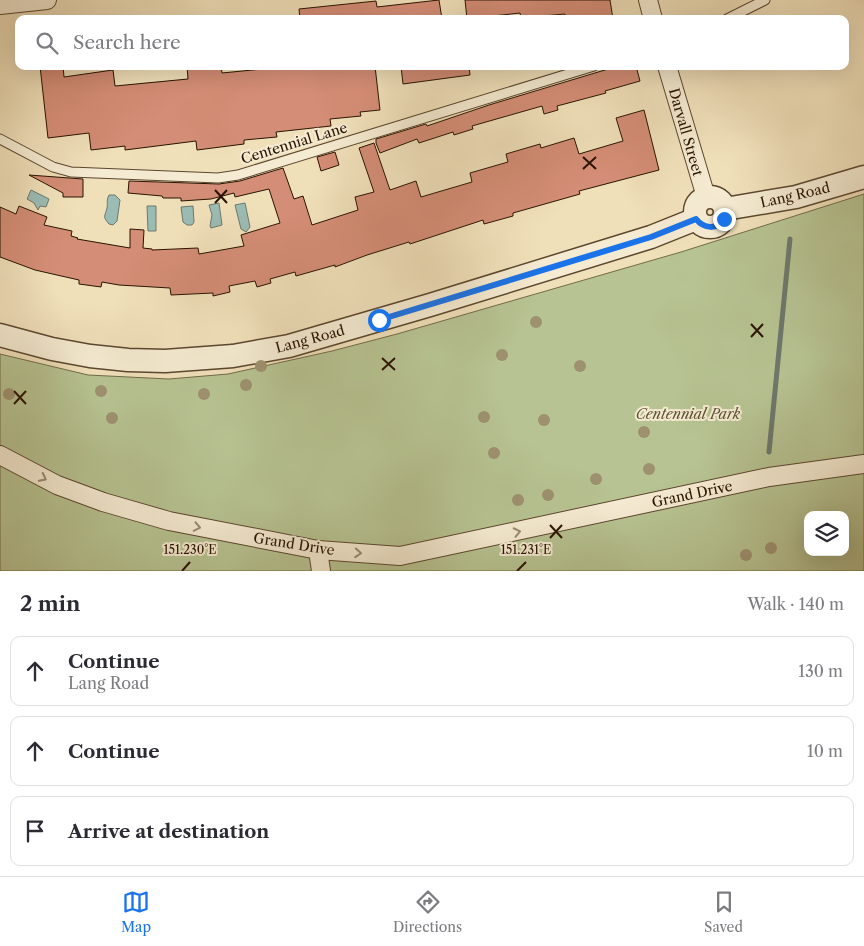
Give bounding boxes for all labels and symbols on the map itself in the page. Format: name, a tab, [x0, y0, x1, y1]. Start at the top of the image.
street label: Darvall Street	[665, 86, 707, 178]
street label: Centennial Lane	[239, 118, 350, 168]
street label: Lang Road	[758, 178, 832, 212]
route end	[713, 208, 736, 231]
route start	[368, 309, 391, 332]
street label: Lang Road	[273, 321, 347, 357]
park label: Centennial Park	[636, 405, 741, 423]
one-way arrow	[38, 472, 47, 482]
street label: Grand Drive	[650, 477, 734, 511]
one-way arrow	[193, 521, 202, 532]
one-way arrow	[513, 527, 522, 537]
street label: Grand Drive	[252, 529, 336, 559]
text: 151.230°E	[163, 542, 217, 557]
text: 151.231°E	[501, 542, 551, 557]
one-way arrow	[354, 547, 362, 558]

